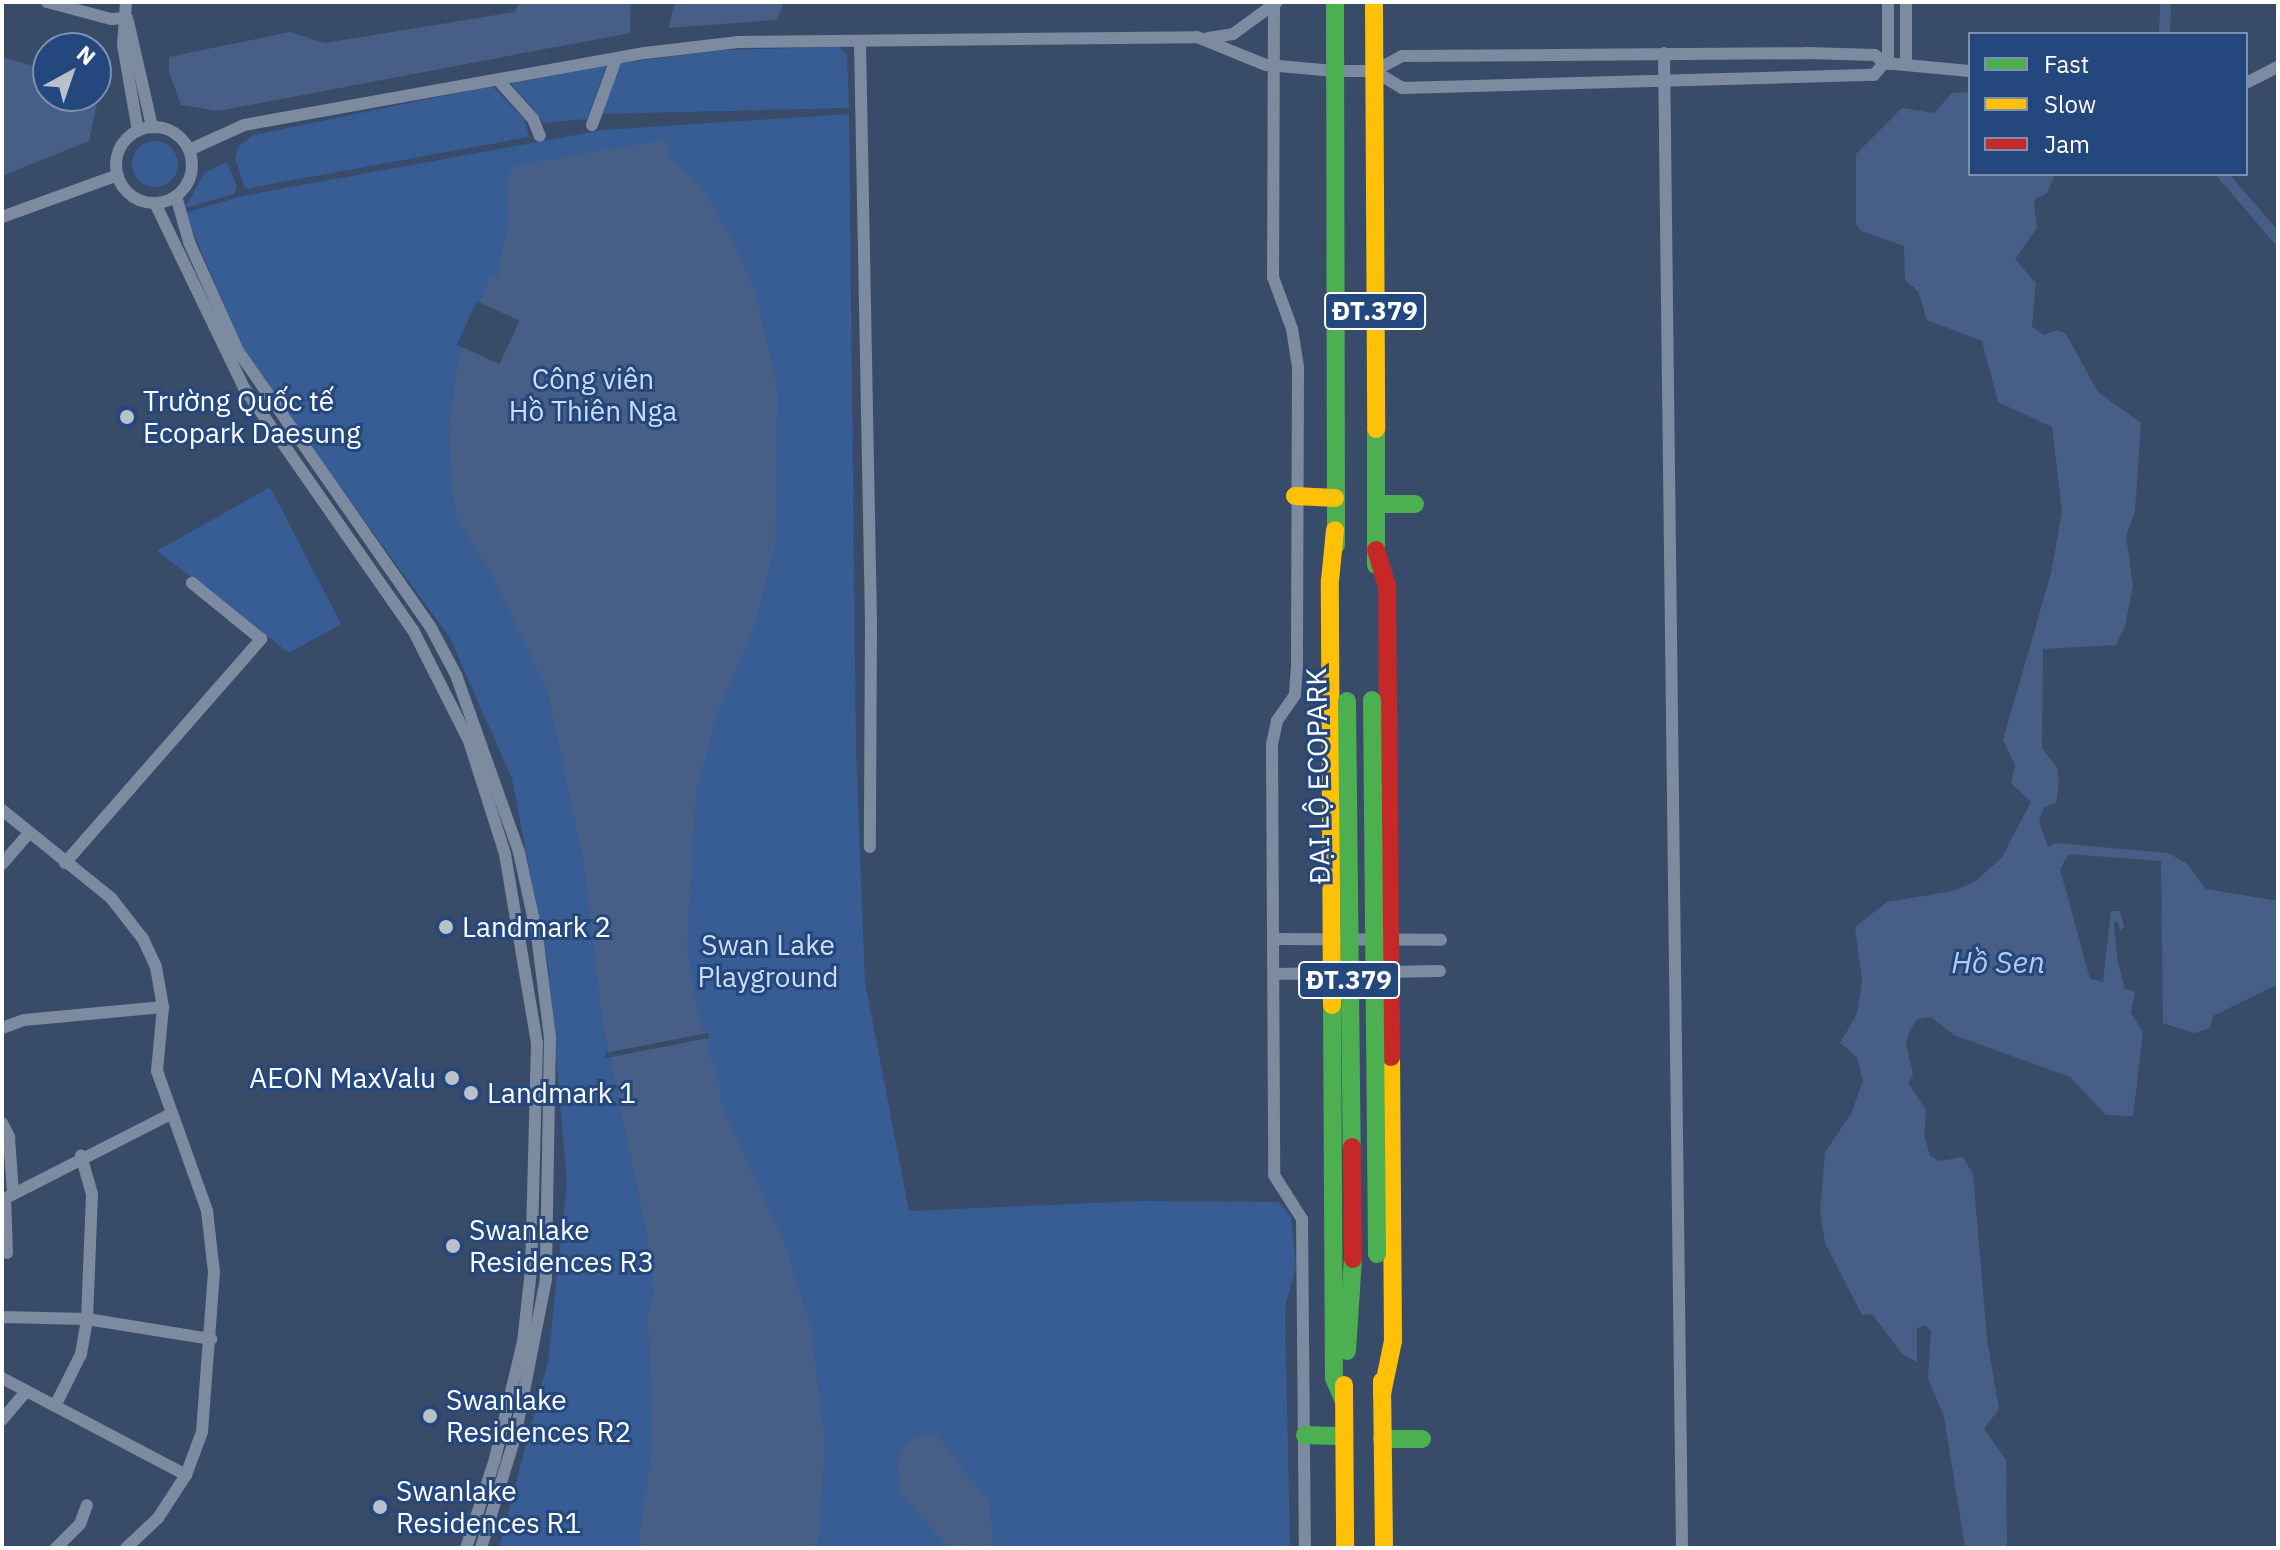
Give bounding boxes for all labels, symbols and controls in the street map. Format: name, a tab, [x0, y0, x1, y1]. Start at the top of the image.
north arrow	[32, 32, 112, 112]
legend	[1968, 32, 2248, 176]
text: N	[71, 39, 102, 71]
text: Fast	[2044, 48, 2089, 80]
text: Slow	[2044, 88, 2096, 120]
text: Jam	[2044, 128, 2090, 160]
road number: ĐT.379	[1323, 289, 1427, 333]
park label: Công viên Hồ Thiên Nga	[509, 362, 677, 428]
place label: Trường Quốc tế Ecopark Daesung	[143, 384, 361, 450]
marker: Trường Quốc tế Ecopark Daesung	[118, 408, 136, 426]
street label: ĐẠI LỘ ECOPARK	[1299, 668, 1337, 884]
place label: Landmark 2	[462, 910, 611, 944]
marker: Landmark 2	[437, 918, 455, 936]
park label: Swan Lake Playground	[697, 928, 839, 994]
water label: Hồ Sen	[1951, 944, 2045, 980]
road number: ĐT.379	[1297, 958, 1401, 1002]
place label: AEON MaxValu	[249, 1061, 436, 1095]
marker: AEON MaxValu	[443, 1069, 461, 1087]
place label: Landmark 1	[487, 1076, 636, 1110]
marker: Landmark 1	[462, 1084, 480, 1102]
place label: Swanlake Residences R3	[469, 1213, 654, 1279]
marker: Swanlake Residences R3	[444, 1237, 462, 1255]
place label: Swanlake Residences R2	[446, 1383, 631, 1449]
marker: Swanlake Residences R2	[421, 1407, 439, 1425]
place label: Swanlake Residences R1	[396, 1474, 581, 1540]
marker: Swanlake Residences R1	[371, 1498, 389, 1516]

